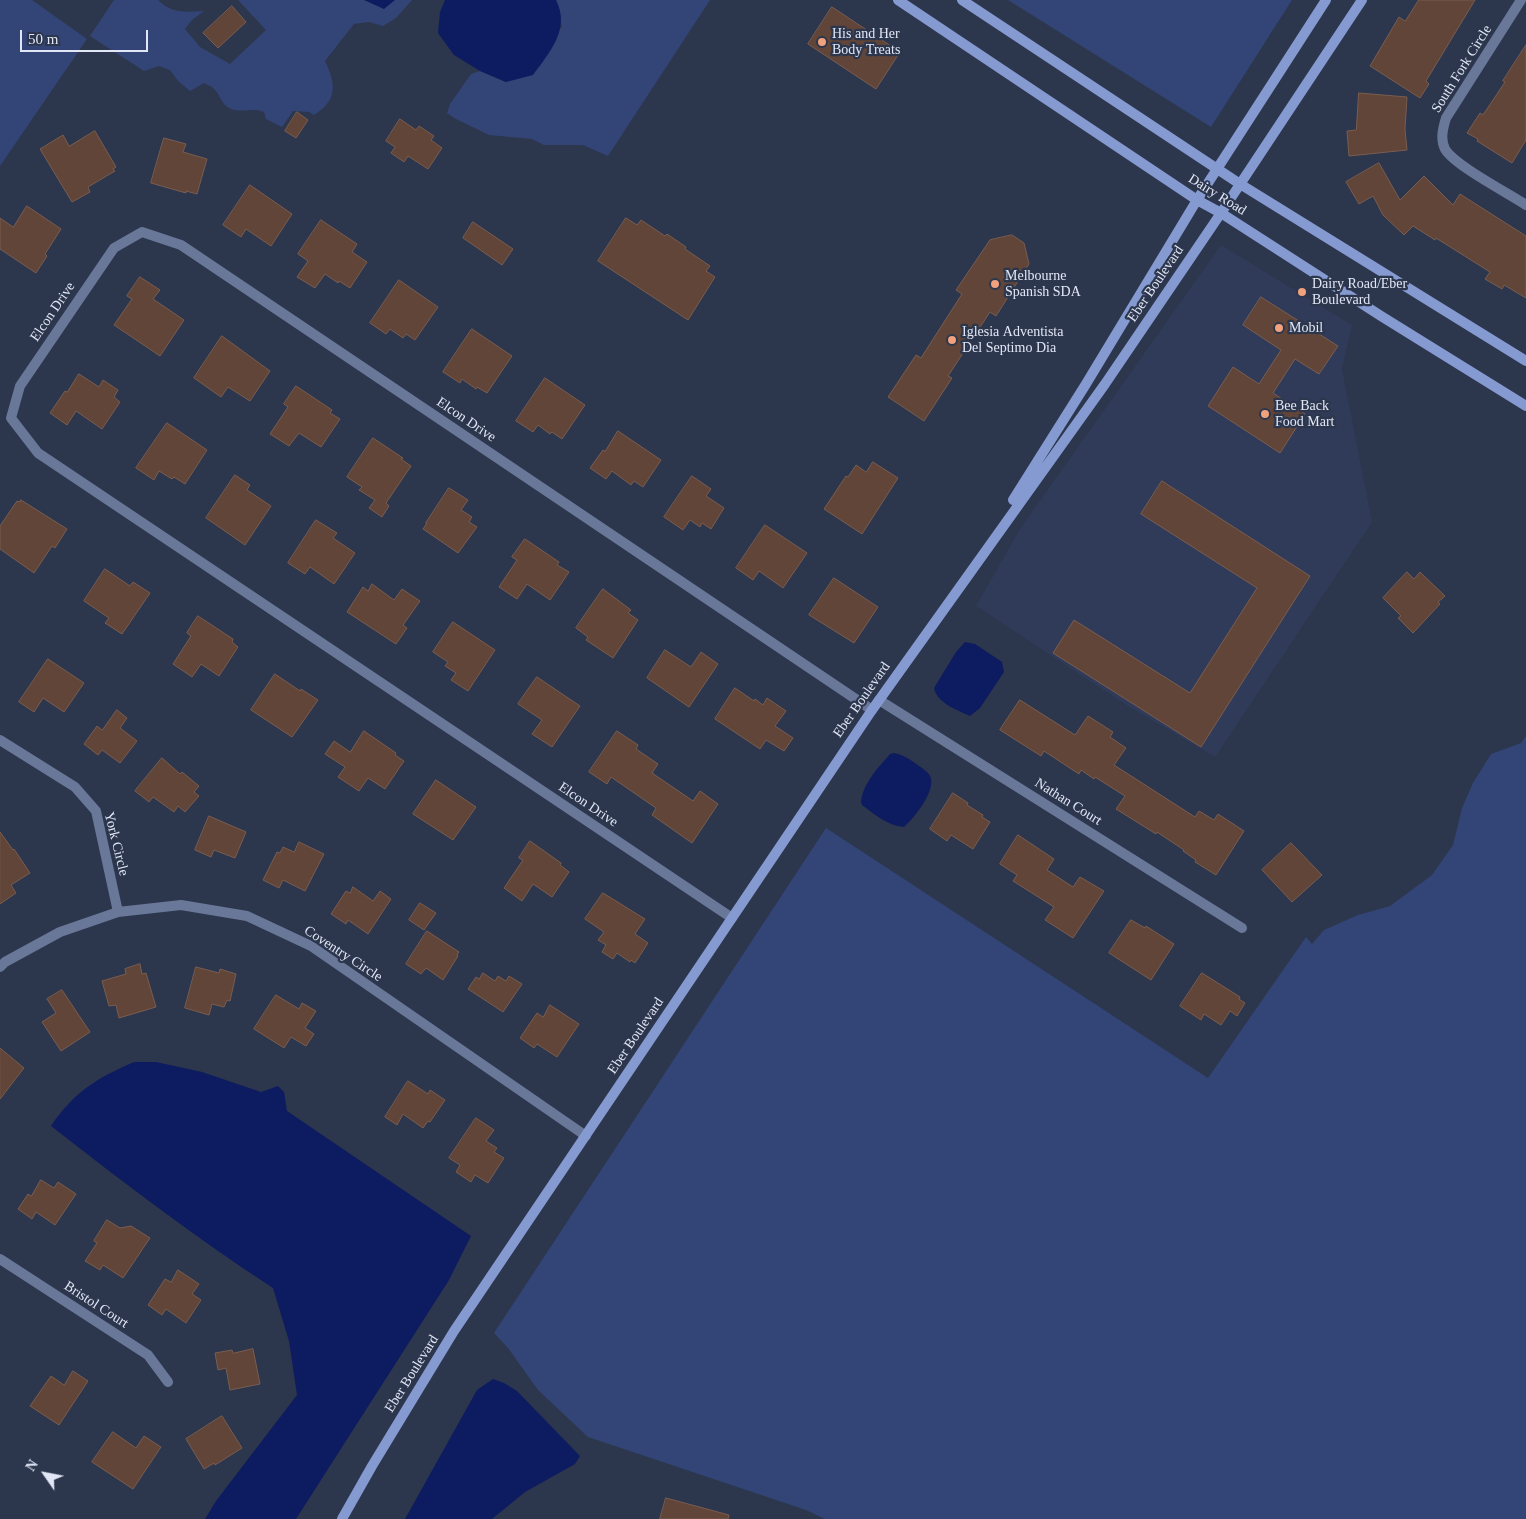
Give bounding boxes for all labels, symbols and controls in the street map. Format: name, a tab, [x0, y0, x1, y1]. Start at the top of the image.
scale bar	[22, 20, 150, 52]
street label: South Fork Circle	[1428, 22, 1496, 116]
place label: His and Her Body Treats	[832, 26, 900, 58]
text: 50 m	[28, 31, 58, 47]
marker: His and Her Body Treats	[816, 36, 828, 48]
street label: Dairy Road	[1185, 171, 1249, 219]
street label: Eber Boulevard	[1124, 243, 1188, 325]
place label: Melbourne Spanish SDA	[1005, 268, 1081, 300]
place label: Dairy Road/Eber Boulevard	[1312, 276, 1407, 308]
marker: Melbourne Spanish SDA	[989, 278, 1001, 290]
street label: Elcon Drive	[27, 279, 79, 345]
marker: Dairy Road/Eber Boulevard	[1296, 286, 1308, 298]
place label: Mobil	[1289, 320, 1323, 336]
marker: Mobil	[1273, 322, 1285, 334]
place label: Iglesia Adventista Del Septimo Dia	[962, 324, 1063, 357]
marker: Iglesia Adventista Del Septimo Dia	[946, 334, 958, 346]
street label: Elcon Drive	[433, 394, 499, 446]
place label: Bee Back Food Mart	[1275, 398, 1334, 431]
marker: Bee Back Food Mart	[1259, 408, 1271, 420]
street label: Eber Boulevard	[830, 659, 894, 741]
street label: Nathan Court	[1031, 775, 1105, 829]
street label: Elcon Drive	[555, 779, 621, 831]
street label: York Circle	[100, 810, 132, 878]
street label: Coventry Circle	[301, 922, 385, 986]
street label: Eber Boulevard	[604, 995, 668, 1077]
street label: Bristol Court	[61, 1278, 131, 1332]
street label: Eber Boulevard	[381, 1332, 443, 1416]
north arrow	[20, 1449, 70, 1499]
text: N	[23, 1457, 41, 1474]

